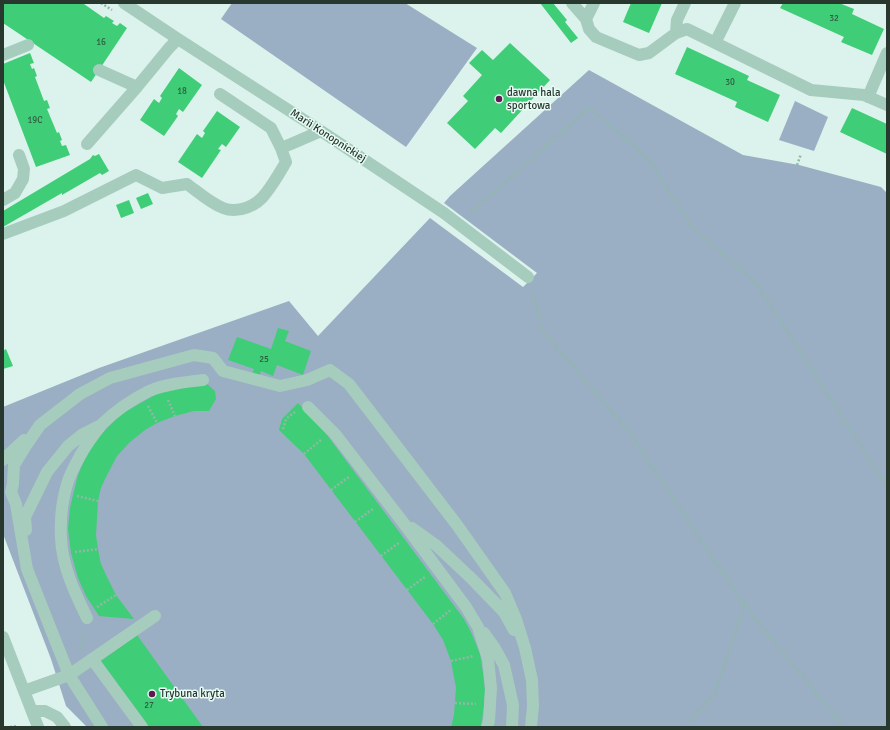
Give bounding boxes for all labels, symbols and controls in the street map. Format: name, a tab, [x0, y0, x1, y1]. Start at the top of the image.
house number: 32	[829, 14, 839, 24]
house number: 16	[96, 38, 106, 48]
house number: 30	[725, 78, 735, 88]
place label: dawna hala sportowa	[507, 86, 561, 112]
house number: 18	[177, 87, 187, 97]
marker: dawna hala sportowa	[494, 94, 504, 104]
street label: Marii Konopnickiej	[288, 107, 368, 165]
house number: 19C	[27, 116, 43, 126]
house number: 25	[259, 355, 269, 365]
place label: Trybuna kryta	[160, 687, 225, 701]
marker: Trybuna kryta	[147, 689, 157, 699]
house number: 27	[144, 701, 154, 711]

